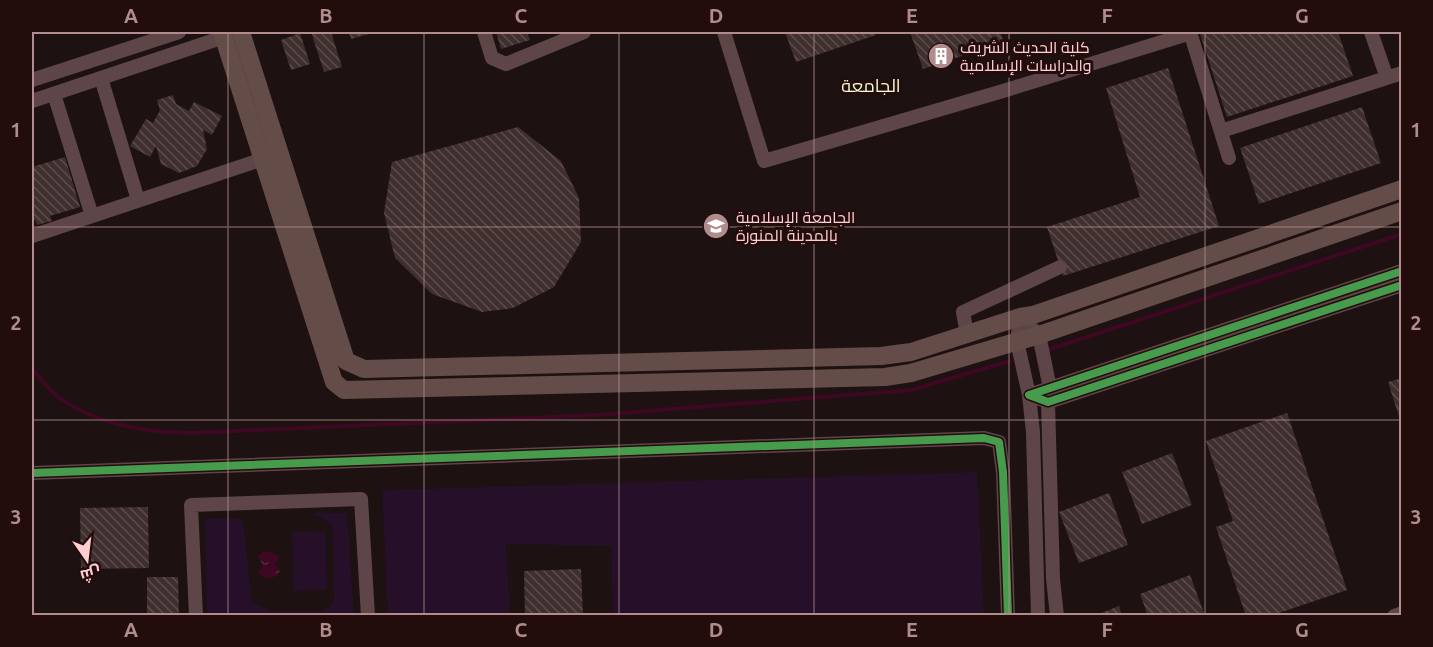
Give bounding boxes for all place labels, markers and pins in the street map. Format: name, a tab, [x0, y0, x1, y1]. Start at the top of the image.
place label: كلية الحديث الشريف والدراسات الإسلامية	[960, 38, 1092, 75]
building icon: كلية الحديث الشريف والدراسات الإسلامية	[926, 41, 956, 71]
place label: الجامعة الإسلامية بالمدينة المنورة	[736, 208, 855, 245]
school or university icon: الجامعة الإسلامية بالمدينة المنورة	[701, 211, 731, 241]

